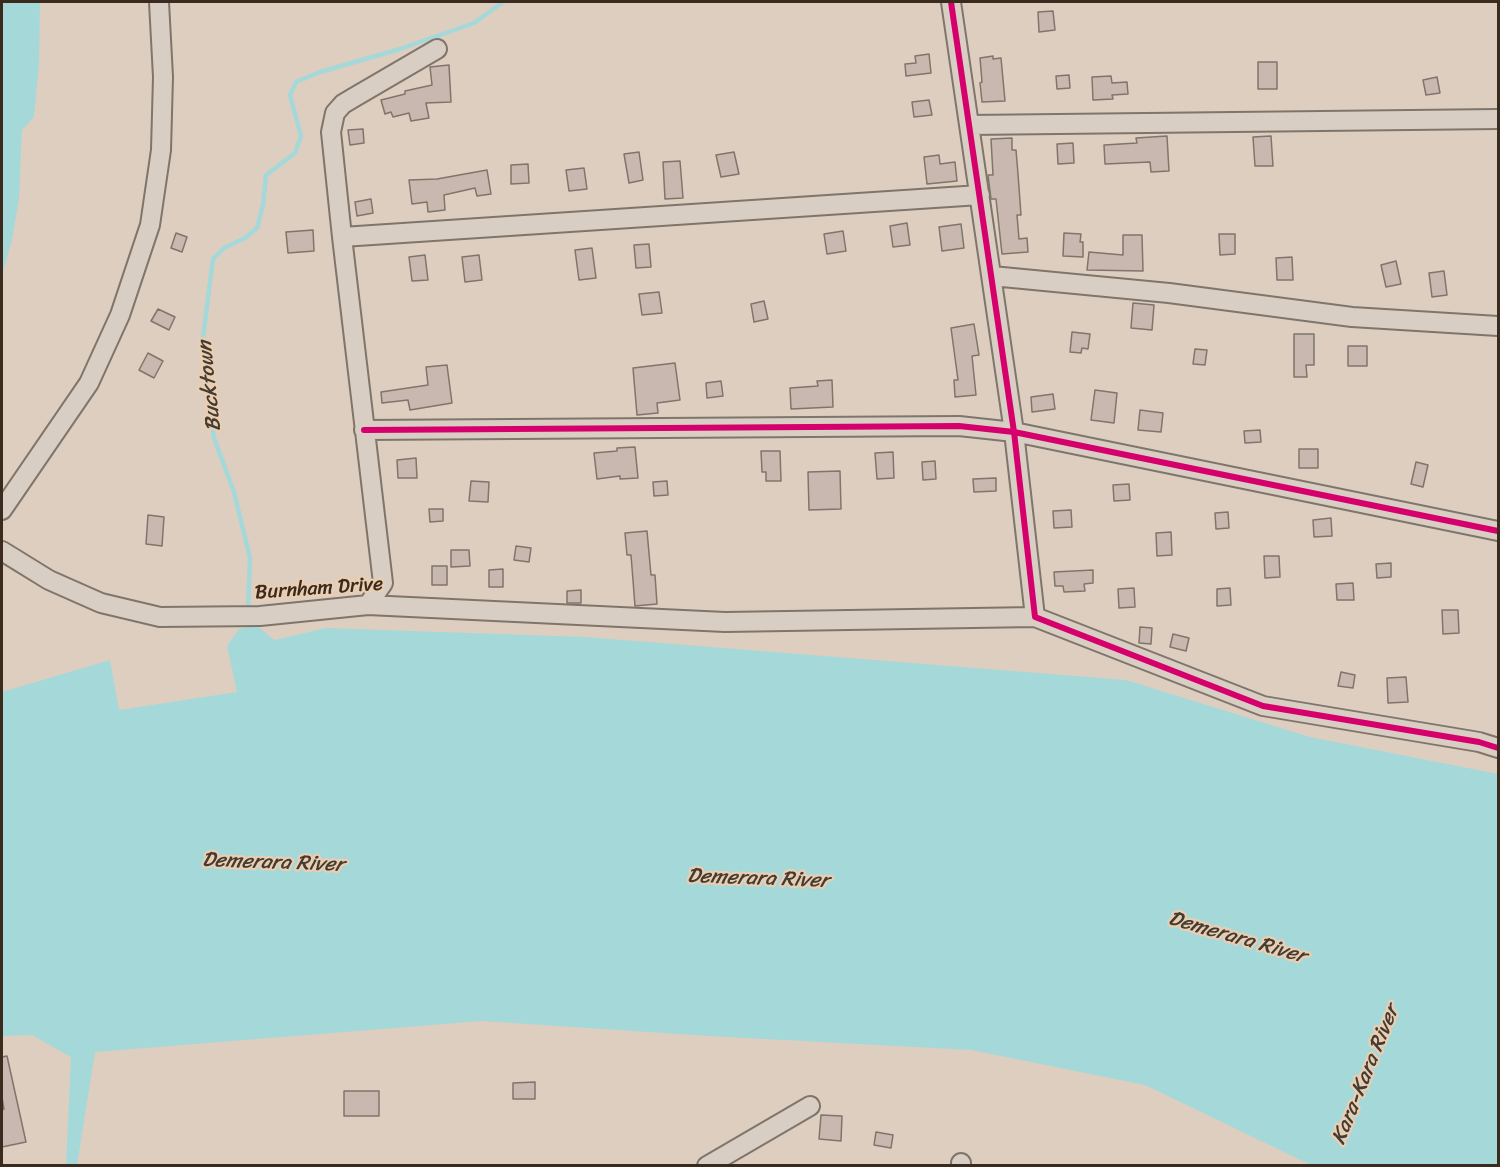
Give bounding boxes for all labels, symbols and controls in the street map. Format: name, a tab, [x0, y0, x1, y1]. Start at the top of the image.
water label: Bucktown	[193, 339, 227, 433]
street label: Burnham Drive	[254, 573, 384, 605]
water label: Demerara River	[202, 848, 344, 878]
water label: Demerara River	[687, 864, 829, 894]
water label: Demerara River	[1165, 906, 1309, 970]
water label: Kara-Kara River	[1327, 1002, 1405, 1148]

